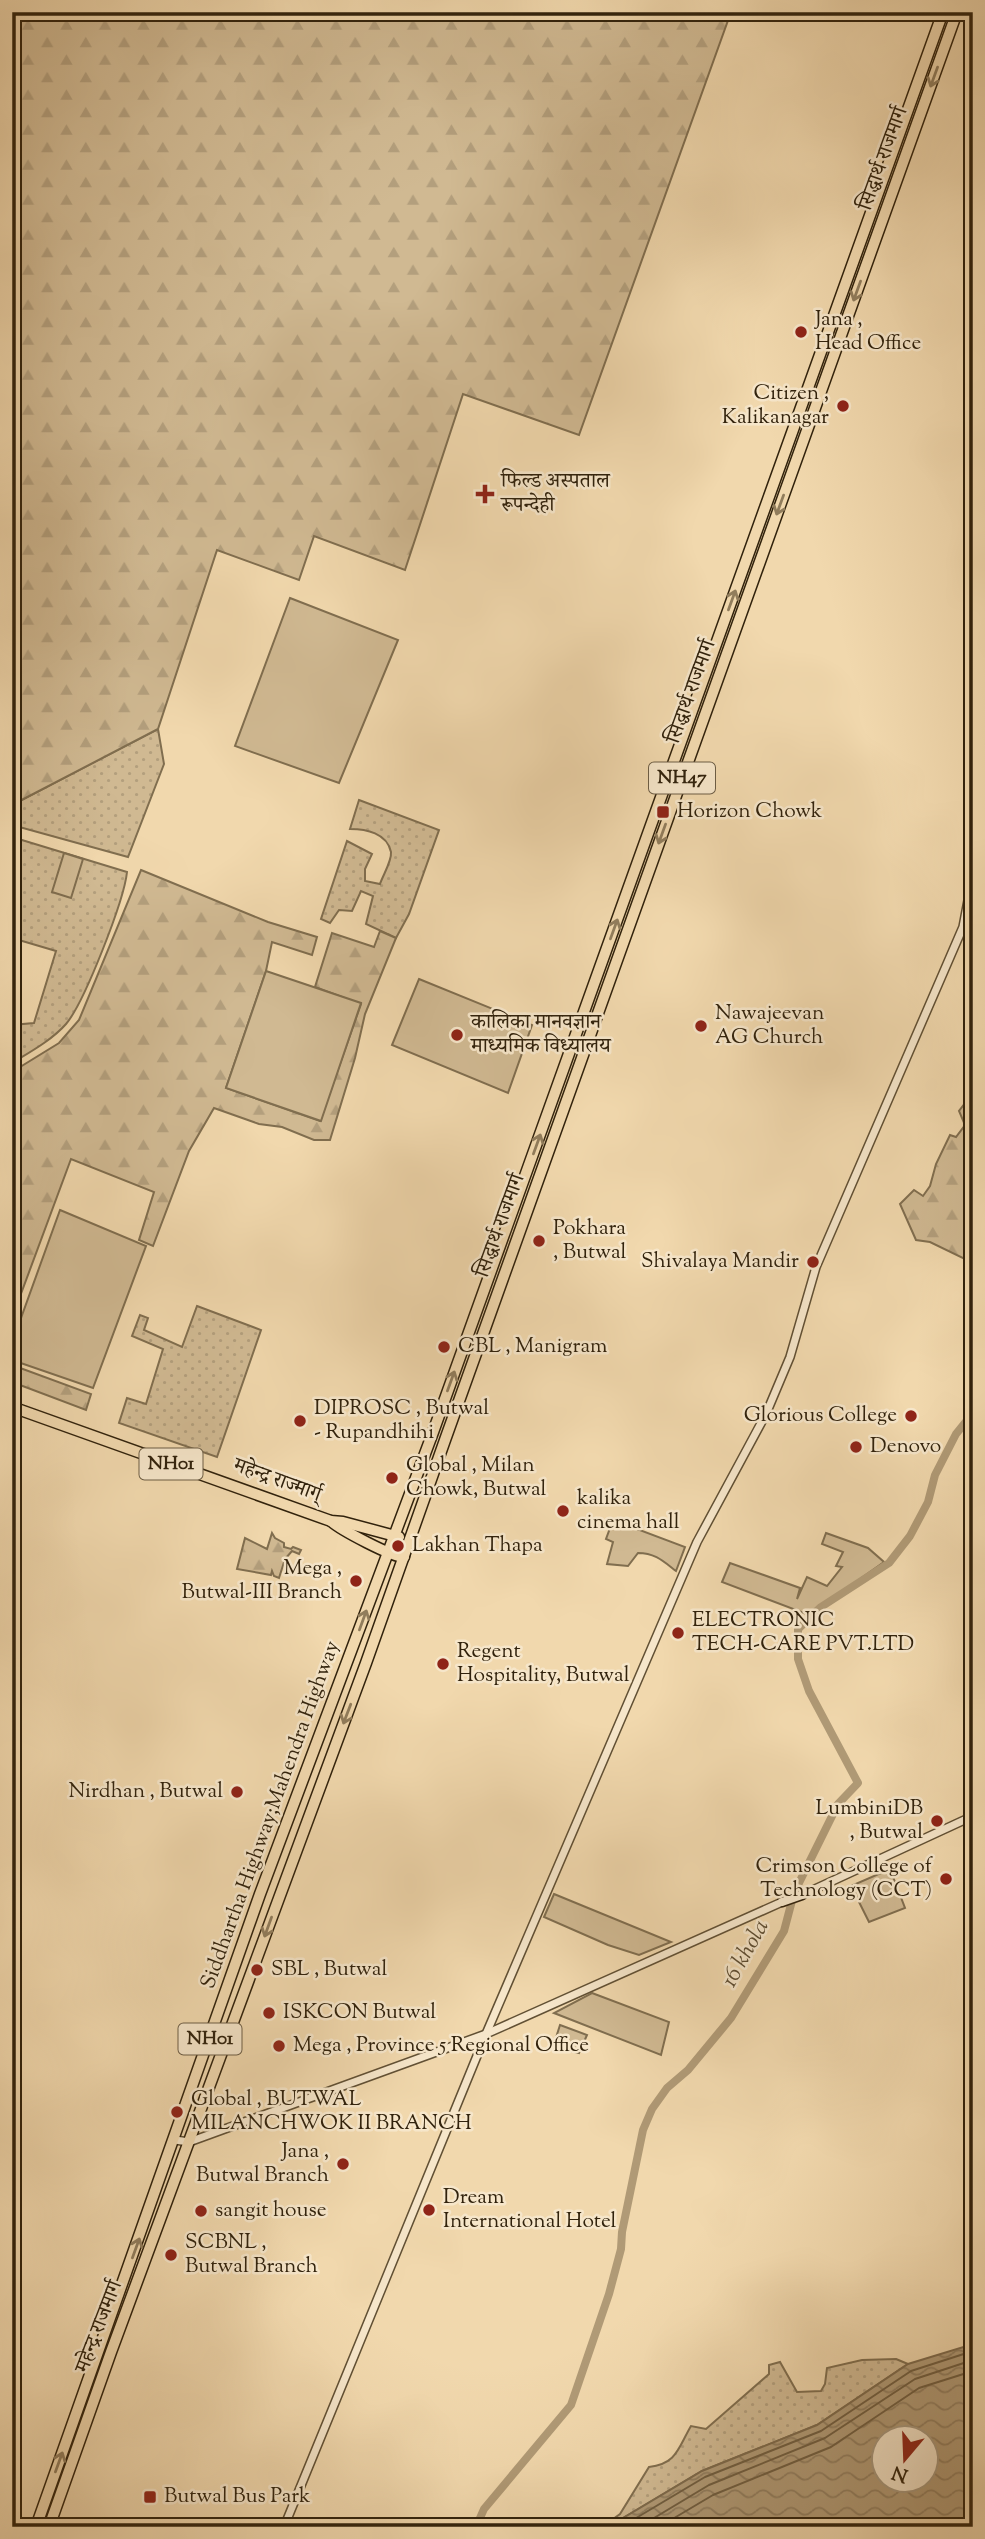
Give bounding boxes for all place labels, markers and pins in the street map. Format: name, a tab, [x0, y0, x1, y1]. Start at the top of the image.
place label: Jana , Head Office	[814, 305, 921, 359]
marker: Jana , Head Office	[793, 324, 809, 340]
place label: Citizen , Kalikanagar	[722, 379, 829, 433]
marker: Citizen , Kalikanagar	[835, 398, 851, 414]
place label: फिल्ड अस्पताल रूपन्देही	[500, 467, 611, 521]
marker: फिल्ड अस्पताल रूपन्देही	[475, 484, 495, 504]
place label: Horizon Chowk	[677, 797, 823, 827]
marker: Horizon Chowk	[655, 804, 671, 820]
place label: Nawajeevan AG Church	[715, 999, 824, 1053]
place label: कालिका मानवज्ञान माध्यमिक विध्यालय	[470, 1008, 612, 1062]
marker: Nawajeevan AG Church	[693, 1018, 709, 1034]
marker: कालिका मानवज्ञान माध्यमिक विध्यालय	[449, 1027, 465, 1043]
place label: Pokhara , Butwal	[553, 1214, 627, 1268]
marker: Pokhara , Butwal	[531, 1233, 547, 1249]
place label: Shivalaya Mandir	[641, 1247, 799, 1277]
marker: Shivalaya Mandir	[805, 1254, 821, 1270]
place label: CBL , Manigram	[458, 1332, 607, 1362]
marker: CBL , Manigram	[436, 1339, 452, 1355]
place label: DIPROSC , Butwal - Rupandhihi	[314, 1394, 489, 1448]
place label: Glorious College	[744, 1401, 897, 1431]
marker: Glorious College	[903, 1408, 919, 1424]
marker: DIPROSC , Butwal - Rupandhihi	[292, 1413, 308, 1429]
place label: Denovo	[870, 1432, 941, 1462]
marker: Denovo	[848, 1439, 864, 1455]
place label: Global , Milan Chowk, Butwal	[406, 1451, 547, 1505]
marker: Global , Milan Chowk, Butwal	[384, 1470, 400, 1486]
place label: kalika cinema hall	[577, 1484, 680, 1538]
marker: kalika cinema hall	[555, 1503, 571, 1519]
place label: Lakhan Thapa	[412, 1531, 543, 1561]
marker: Lakhan Thapa	[390, 1538, 406, 1554]
place label: Mega , Butwal-III Branch	[181, 1554, 342, 1608]
marker: Mega , Butwal-III Branch	[348, 1573, 364, 1589]
place label: ELECTRONIC TECH-CARE PVT.LTD	[692, 1606, 914, 1660]
marker: ELECTRONIC TECH-CARE PVT.LTD	[670, 1625, 686, 1641]
place label: Regent Hospitality, Butwal	[457, 1637, 630, 1691]
marker: Regent Hospitality, Butwal	[435, 1656, 451, 1672]
place label: Nirdhan , Butwal	[68, 1777, 223, 1807]
marker: Nirdhan , Butwal	[229, 1784, 245, 1800]
place label: LumbiniDB , Butwal	[815, 1794, 923, 1848]
marker: LumbiniDB , Butwal	[929, 1813, 945, 1829]
place label: Crimson College of Technology (CCT)	[755, 1852, 934, 1906]
marker: Crimson College of Technology (CCT)	[938, 1871, 954, 1887]
place label: SBL , Butwal	[271, 1955, 388, 1985]
marker: SBL , Butwal	[249, 1962, 265, 1978]
place label: ISKCON Butwal	[283, 1998, 436, 2028]
marker: ISKCON Butwal	[261, 2005, 277, 2021]
place label: Mega , Province 5 Regional Office	[293, 2031, 589, 2061]
marker: Mega , Province 5 Regional Office	[271, 2038, 287, 2054]
place label: Global , BUTWAL MILANCHWOK II BRANCH	[191, 2085, 472, 2139]
marker: Global , BUTWAL MILANCHWOK II BRANCH	[169, 2104, 185, 2120]
place label: Jana , Butwal Branch	[196, 2137, 329, 2191]
marker: Jana , Butwal Branch	[335, 2156, 351, 2172]
place label: Dream International Hotel	[443, 2183, 617, 2237]
place label: sangit house	[215, 2196, 327, 2226]
marker: Dream International Hotel	[421, 2202, 437, 2218]
marker: sangit house	[193, 2203, 209, 2219]
place label: SCBNL , Butwal Branch	[185, 2228, 318, 2282]
marker: SCBNL , Butwal Branch	[163, 2247, 179, 2263]
place label: Butwal Bus Park	[164, 2482, 311, 2512]
marker: Butwal Bus Park	[142, 2489, 158, 2505]

